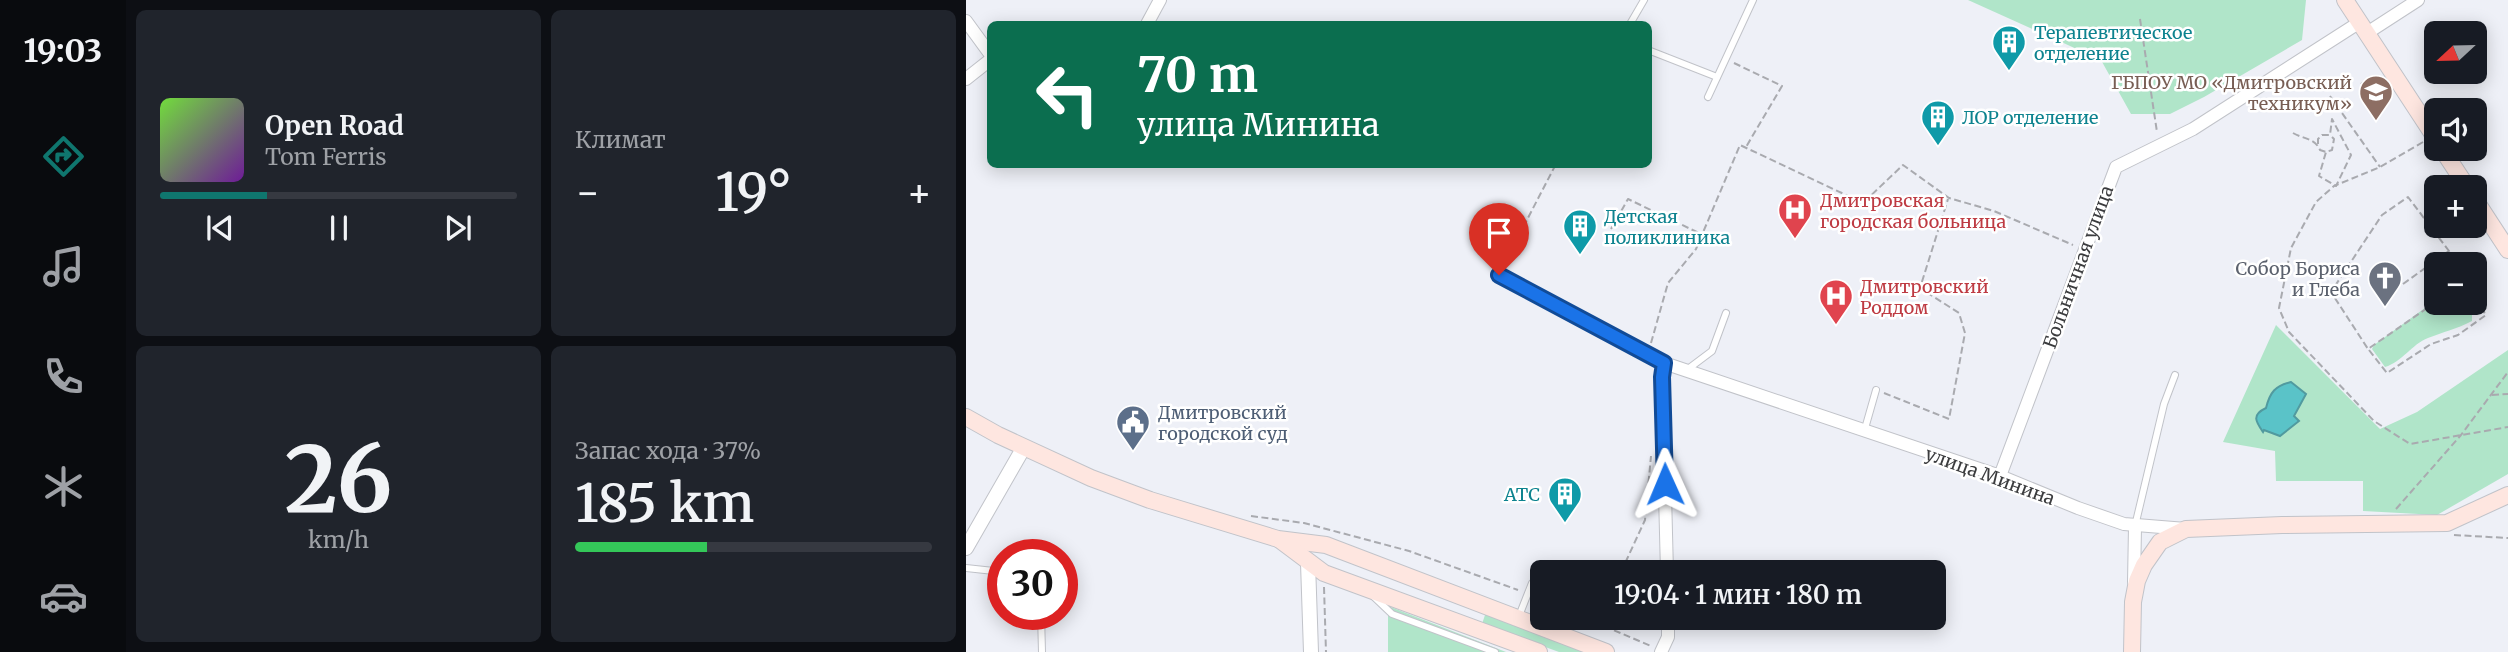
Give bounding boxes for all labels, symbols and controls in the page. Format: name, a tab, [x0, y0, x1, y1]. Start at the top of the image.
place label: Терапевтическое отделение	[2034, 21, 2192, 65]
north arrow	[2424, 21, 2487, 84]
map controls	[2424, 21, 2487, 315]
building icon: Терапевтическое отделение	[1990, 23, 2028, 72]
text: 19:03	[24, 31, 102, 71]
text: 70 m	[1137, 44, 1258, 105]
icon: left	[1022, 49, 1113, 140]
place label: ГБПОУ МО «Дмитровский техникум»	[2111, 71, 2352, 115]
school or university icon: ГБПОУ МО «Дмитровский техникум»	[2357, 73, 2395, 122]
building icon: ЛОР отделение	[1919, 98, 1957, 147]
button: sound	[2424, 98, 2487, 161]
text: улица Минина	[1137, 105, 1379, 145]
place label: ЛОР отделение	[1962, 106, 2098, 129]
text: Open Road	[265, 109, 404, 142]
text: Климат	[575, 125, 666, 154]
icon: directions	[39, 132, 88, 181]
text: Tom Ferris	[265, 142, 387, 171]
text: 19°	[715, 160, 792, 225]
text: −	[575, 169, 600, 216]
text: +	[907, 169, 932, 216]
button: +	[2424, 175, 2487, 238]
street label: Больничная улица	[2038, 182, 2118, 352]
place label: Дмитровская городская больница	[1820, 189, 2006, 233]
hospital icon: Дмитровская городская больница	[1776, 191, 1814, 240]
pin	[1469, 203, 1529, 275]
place label: Детская поликлиника	[1604, 205, 1731, 249]
building icon: Детская поликлиника	[1561, 207, 1599, 256]
icon: previous	[201, 209, 239, 247]
icon: pause	[320, 209, 358, 247]
icon: next	[439, 209, 477, 247]
icon: arrive	[1480, 214, 1518, 252]
icon: music	[39, 242, 88, 291]
button: −	[2424, 252, 2487, 315]
place label: Собор Бориса и Глеба	[2235, 257, 2360, 301]
church icon: Собор Бориса и Глеба	[2366, 259, 2404, 308]
place label: Дмитровский Роддом	[1860, 275, 1989, 319]
hospital icon: Дмитровский Роддом	[1817, 277, 1855, 326]
icon: phone	[39, 352, 88, 401]
place label: Дмитровский городской суд	[1158, 401, 1288, 445]
public building icon: Дмитровский городской суд	[1114, 403, 1152, 452]
text: 26	[285, 422, 392, 537]
text: Запас хода · 37%	[575, 436, 761, 465]
street label: улица Минина	[1922, 442, 2058, 510]
position arrow	[1628, 447, 1702, 521]
icon: climate	[39, 462, 88, 511]
text: 185 km	[575, 471, 754, 536]
building icon: АТС	[1546, 475, 1584, 524]
place label: АТС	[1503, 483, 1540, 506]
text: km/h	[308, 525, 369, 554]
speed limit sign: 30	[987, 539, 1078, 630]
icon: car	[39, 572, 88, 621]
text: 19:04 · 1 мин · 180 m	[1614, 578, 1862, 611]

